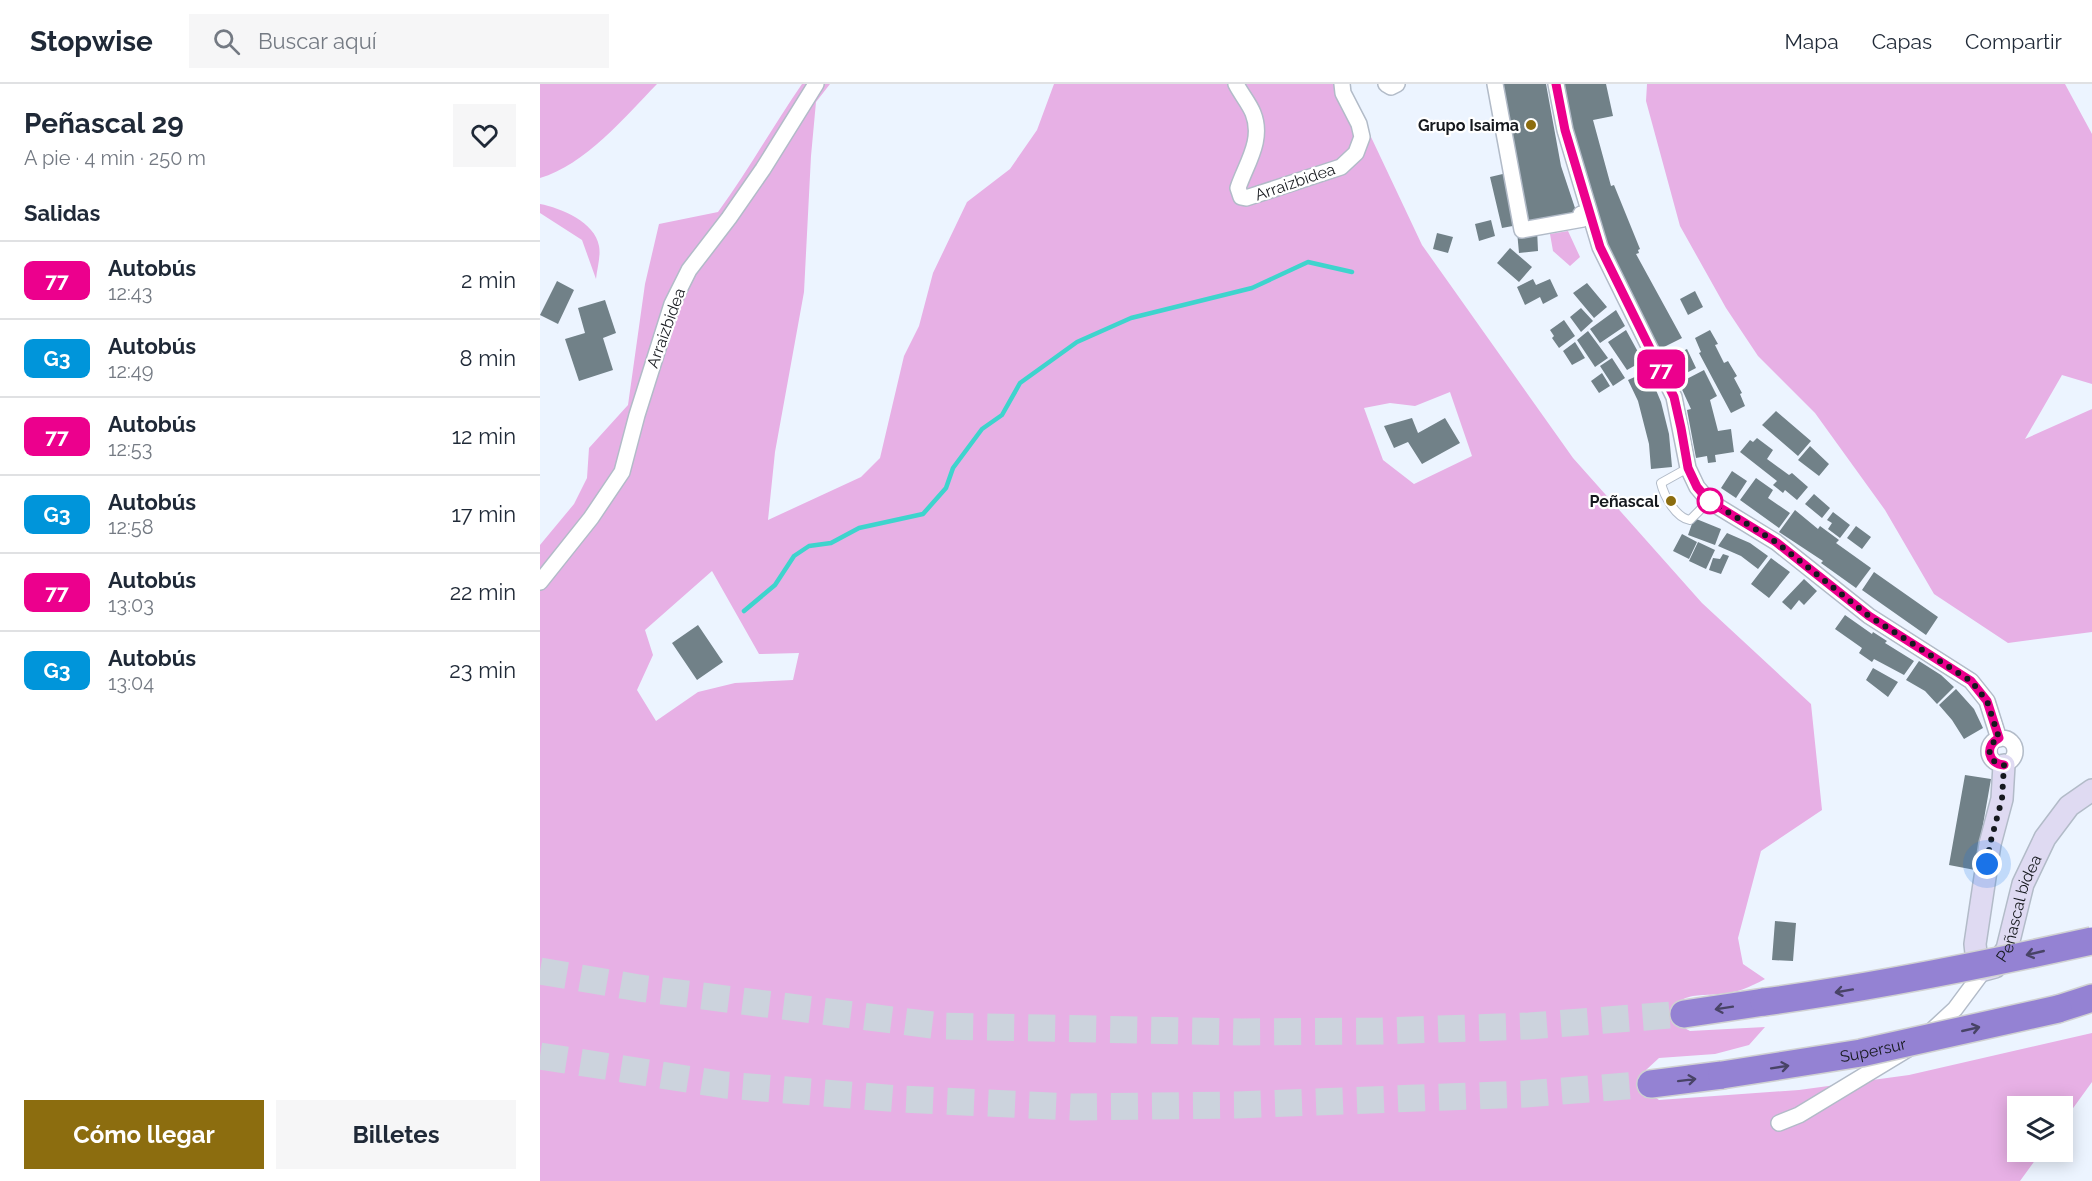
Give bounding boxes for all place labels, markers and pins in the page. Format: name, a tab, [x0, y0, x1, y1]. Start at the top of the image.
place label: Grupo Isaima	[1418, 116, 1519, 135]
marker: Grupo Isaima	[1524, 118, 1538, 132]
unlabelled marker	[1697, 488, 1723, 514]
place label: Peñascal	[1590, 492, 1660, 511]
marker: Peñascal	[1664, 494, 1678, 508]

